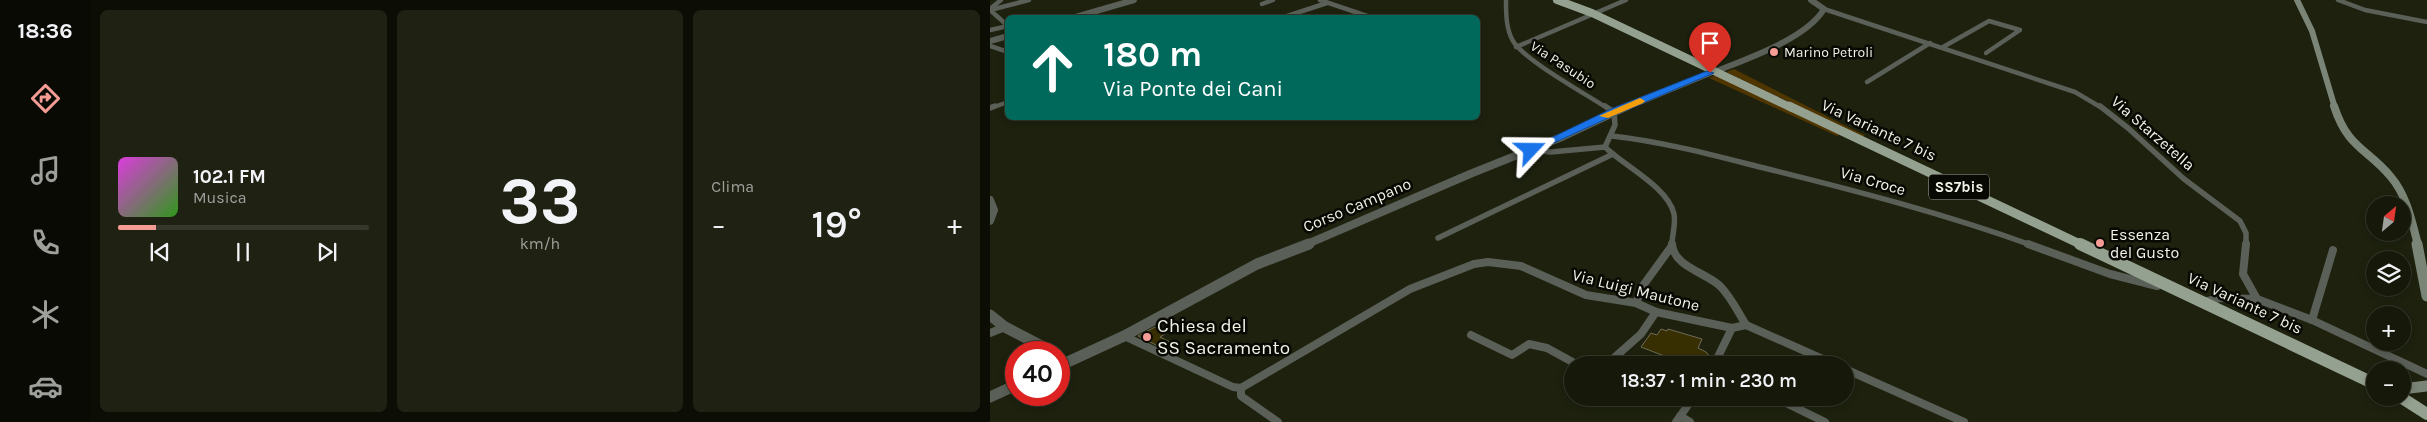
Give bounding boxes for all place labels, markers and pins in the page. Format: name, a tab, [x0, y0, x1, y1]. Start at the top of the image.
pin	[1689, 22, 1731, 73]
place label: Marino Petroli	[1784, 44, 1873, 61]
marker: Marino Petroli	[1768, 46, 1780, 58]
place label: Essenza del Gusto	[2110, 225, 2179, 262]
marker: Essenza del Gusto	[2094, 237, 2106, 249]
place label: Chiesa del SS Sacramento	[1157, 315, 1290, 359]
marker: Chiesa del SS Sacramento	[1141, 331, 1153, 343]

